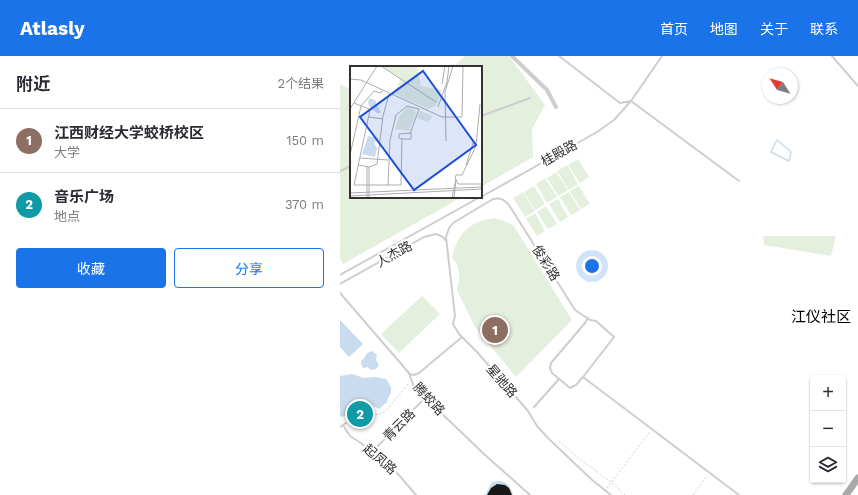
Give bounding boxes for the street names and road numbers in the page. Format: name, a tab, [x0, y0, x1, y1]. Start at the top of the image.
street label: 桂殿路	[538, 137, 580, 169]
street label: 人杰路	[373, 238, 415, 270]
street label: 俊彩路	[529, 242, 563, 284]
street label: 星驰路	[484, 361, 520, 401]
street label: 腾蛟路	[410, 380, 448, 418]
street label: 青云路	[380, 406, 418, 444]
street label: 起凤路	[360, 441, 400, 477]

